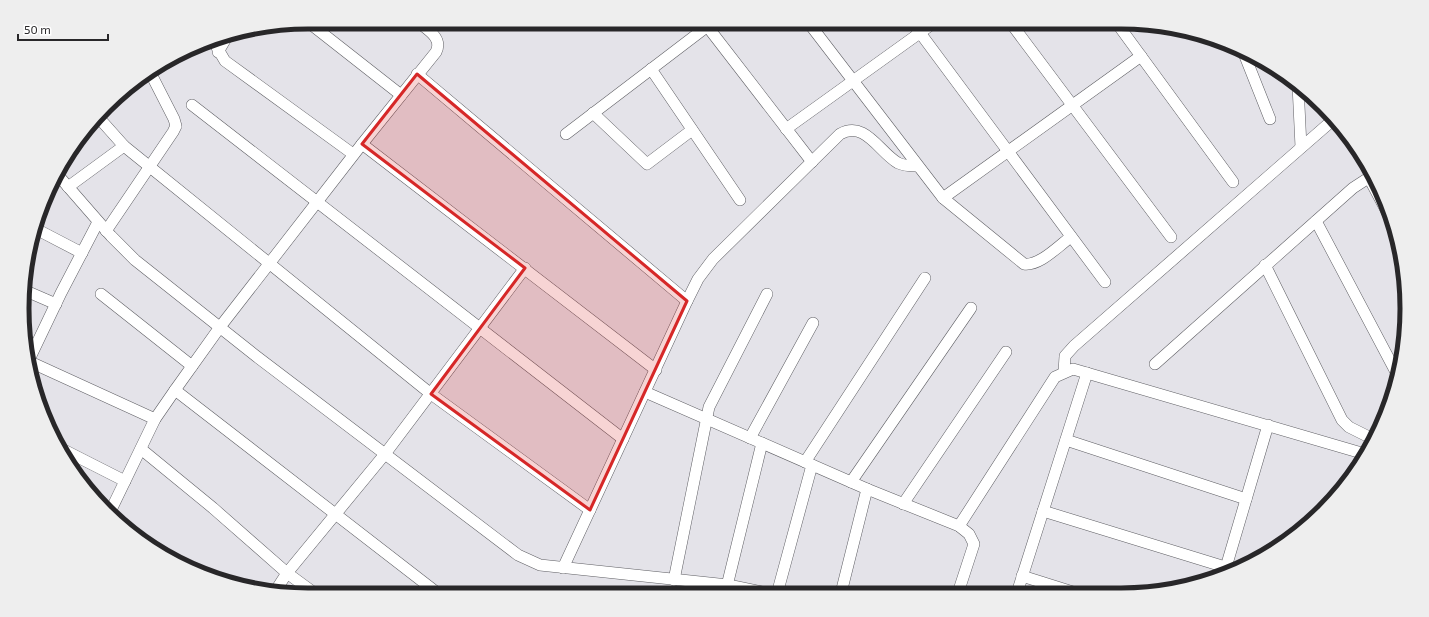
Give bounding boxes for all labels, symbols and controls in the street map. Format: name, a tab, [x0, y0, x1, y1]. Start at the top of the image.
scale bar	[18, 16, 108, 42]
text: 50 m	[24, 22, 51, 36]

